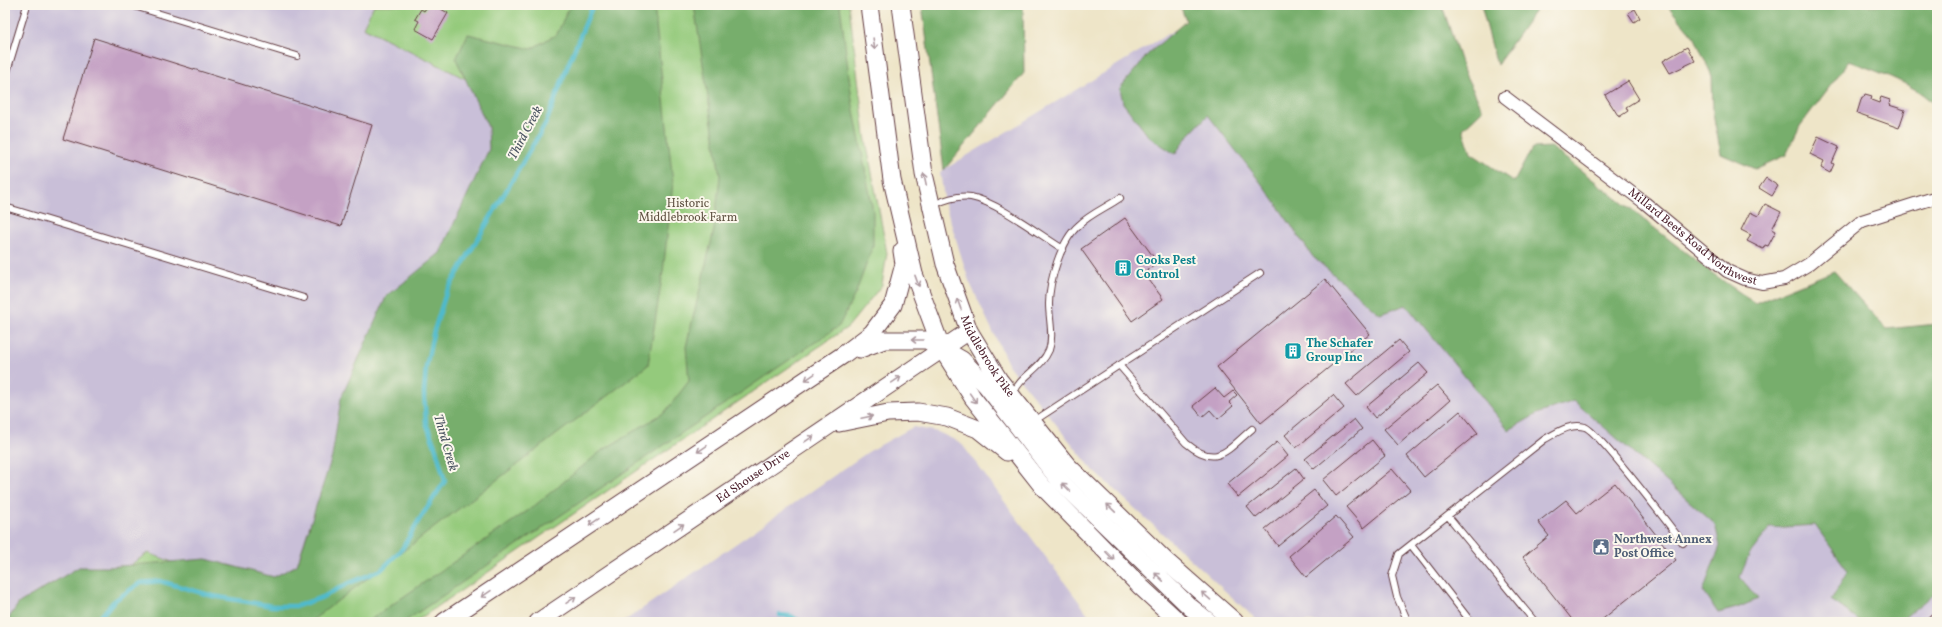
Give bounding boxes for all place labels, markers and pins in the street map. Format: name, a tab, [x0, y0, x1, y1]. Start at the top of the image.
place label: Cooks Pest Control	[1136, 253, 1197, 283]
building icon: Cooks Pest Control	[1113, 258, 1133, 278]
place label: The Schafer Group Inc	[1306, 336, 1373, 366]
building icon: The Schafer Group Inc	[1283, 341, 1303, 361]
place label: Northwest Annex Post Office	[1614, 532, 1712, 562]
public building icon: Northwest Annex Post Office	[1591, 537, 1611, 557]

